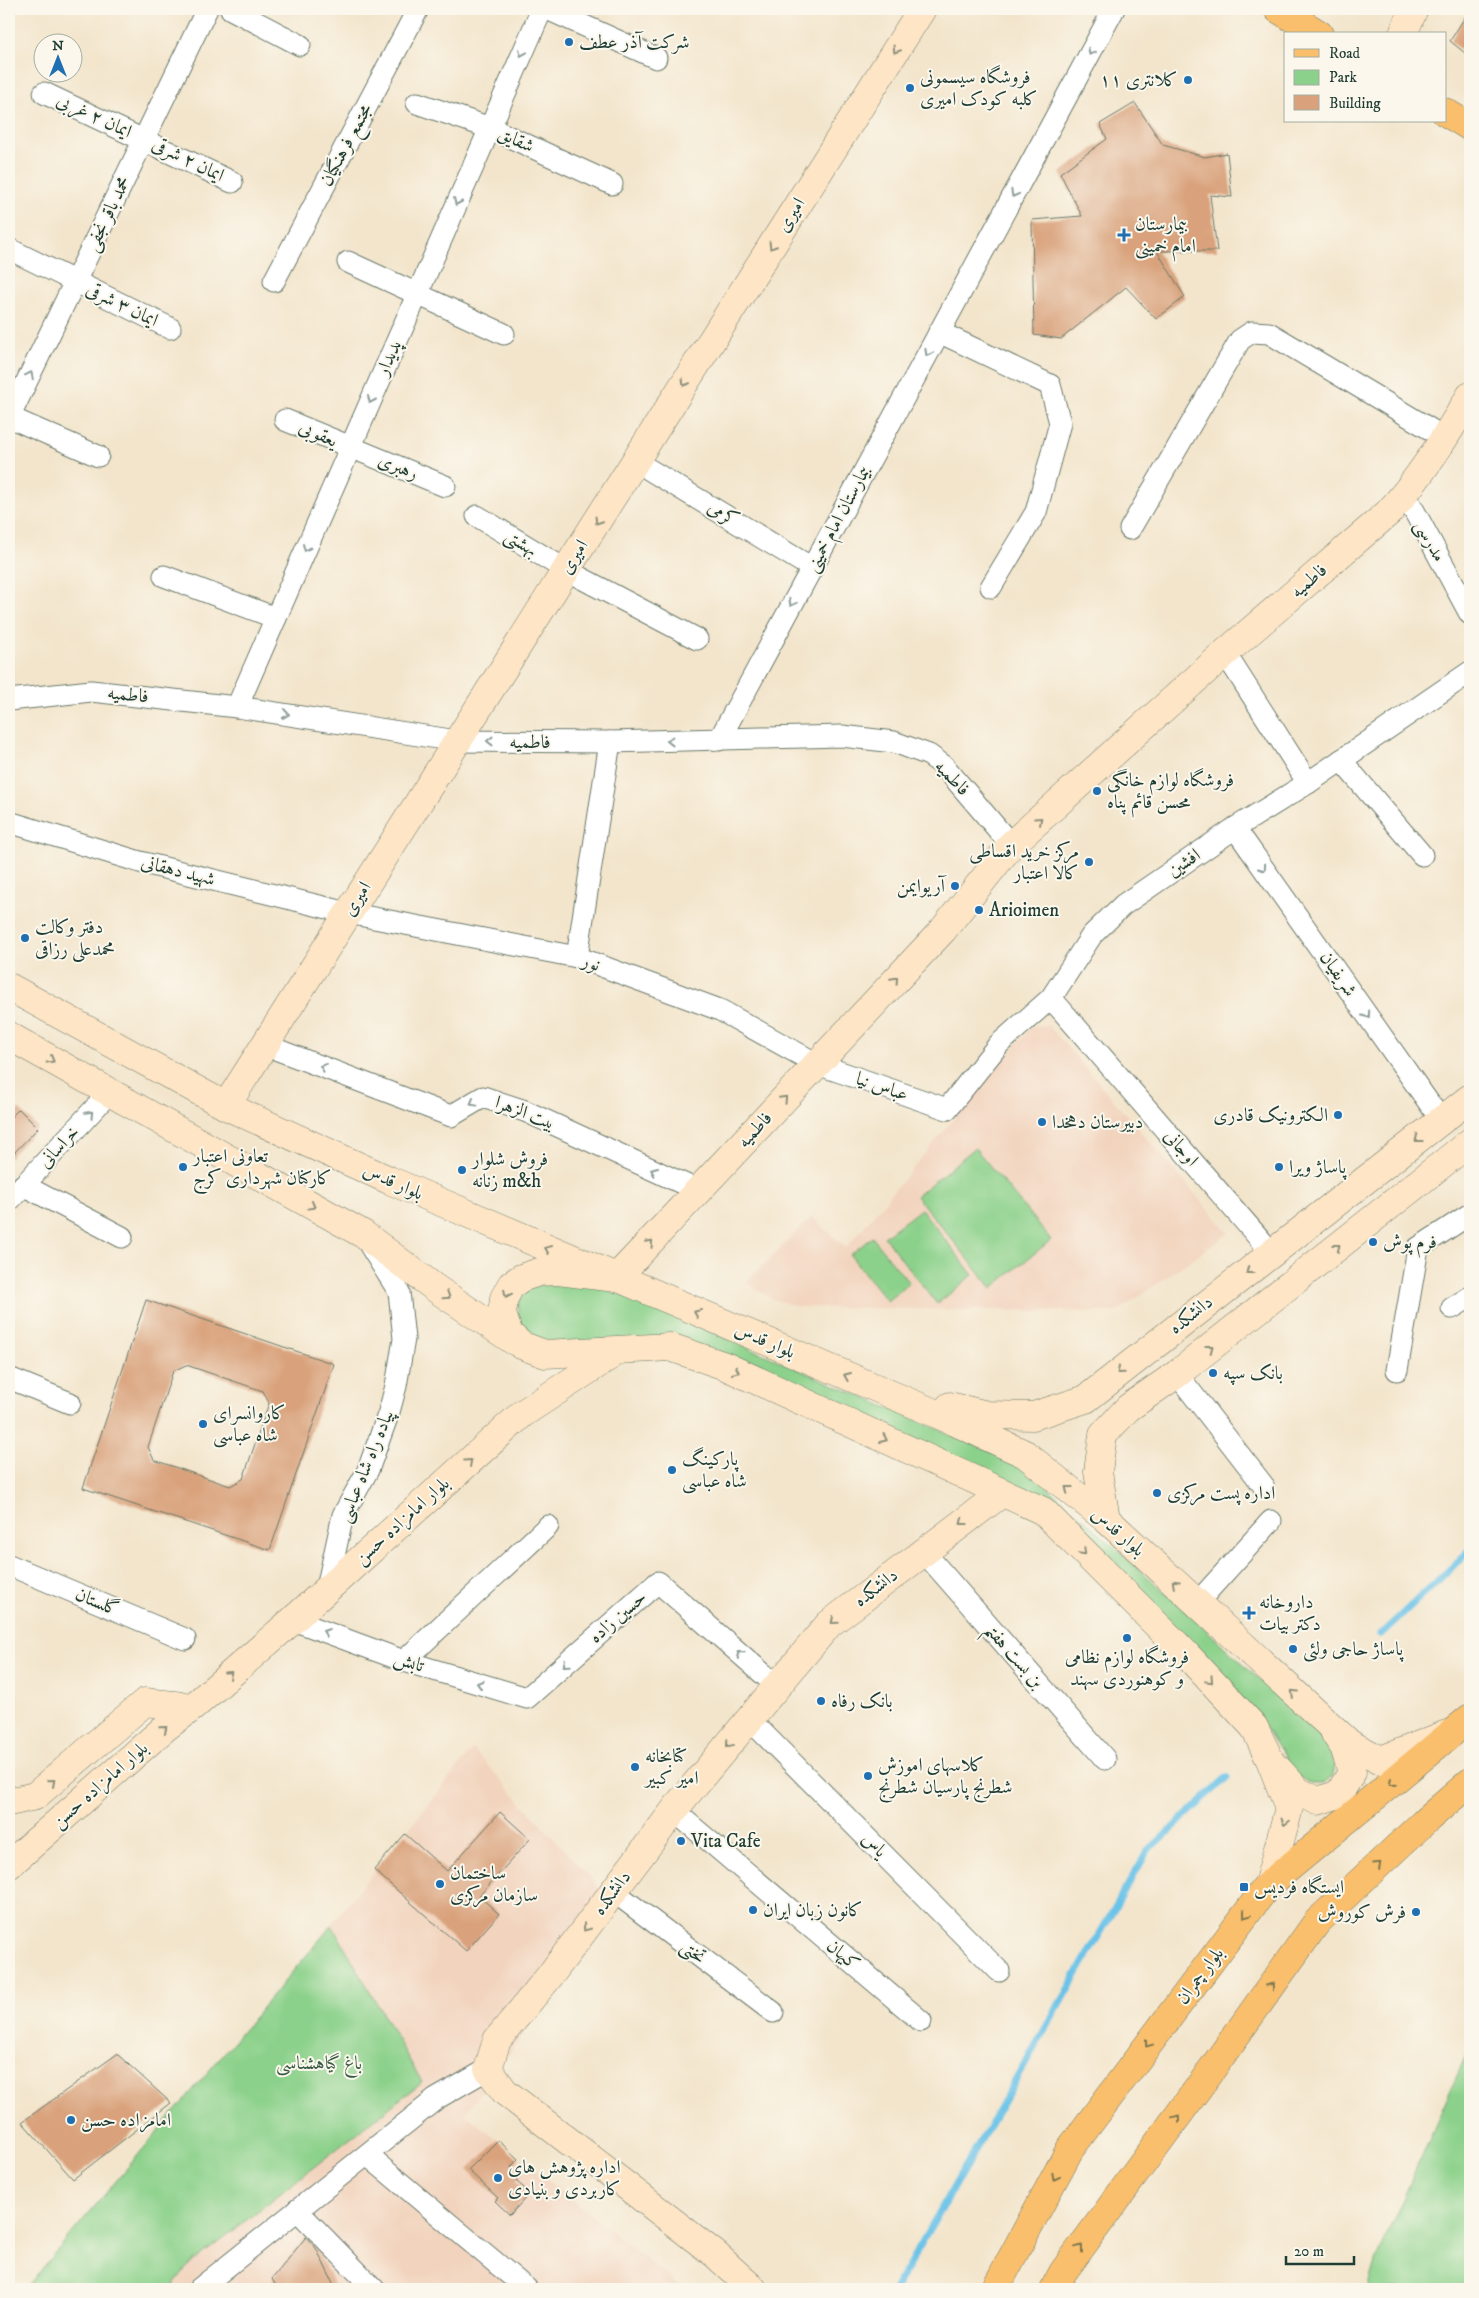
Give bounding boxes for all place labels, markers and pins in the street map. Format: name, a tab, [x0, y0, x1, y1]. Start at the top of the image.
place label: شرکت آذر عطف	[579, 31, 690, 54]
marker: شرکت آذر عطف	[563, 36, 575, 48]
place label: فروشگاه سیسمونی کلبه کودک امیری	[920, 64, 1038, 111]
place label: کلانتری ۱۱	[1099, 69, 1178, 92]
marker: کلانتری ۱۱	[1182, 74, 1194, 86]
marker: فروشگاه سیسمونی کلبه کودک امیری	[904, 82, 916, 94]
place label: بیمارستان امام خمینی	[1135, 213, 1196, 262]
marker: بیمارستان امام خمینی	[1117, 228, 1131, 242]
place label: فروشگاه لوازم خانگی محسن قائم پناه	[1107, 767, 1234, 818]
marker: فروشگاه لوازم خانگی محسن قائم پناه	[1091, 785, 1103, 797]
place label: مرکز خرید اقساطی کالا اعتبار	[969, 840, 1079, 885]
marker: مرکز خرید اقساطی کالا اعتبار	[1083, 856, 1095, 868]
place label: آریوایمن	[897, 875, 947, 899]
marker: آریوایمن	[949, 880, 961, 892]
place label: Arioimen	[989, 899, 1059, 922]
marker: Arioimen	[973, 904, 985, 916]
place label: دفتر وکالت محمدعلی رزاقی	[35, 916, 115, 963]
marker: دفتر وکالت محمدعلی رزاقی	[19, 932, 31, 944]
place label: الکترونیک قادری	[1213, 1104, 1328, 1127]
marker: الکترونیک قادری	[1332, 1109, 1344, 1121]
place label: دبیرستان دهخدا	[1052, 1111, 1143, 1134]
marker: دبیرستان دهخدا	[1036, 1116, 1048, 1128]
place label: تعاونی اعتبار کارکنان شهرداری کرج	[191, 1145, 332, 1195]
place label: فروش شلوار زنانه m&h	[470, 1148, 548, 1193]
place label: پاساژ ویرا	[1289, 1156, 1347, 1180]
marker: تعاونی اعتبار کارکنان شهرداری کرج	[177, 1161, 189, 1173]
marker: پاساژ ویرا	[1273, 1161, 1285, 1173]
marker: فروش شلوار زنانه m&h	[456, 1164, 468, 1176]
place label: فرم پوش	[1383, 1231, 1437, 1258]
marker: فرم پوش	[1367, 1236, 1379, 1248]
place label: بانک سپه	[1223, 1362, 1283, 1385]
marker: بانک سپه	[1207, 1367, 1219, 1379]
place label: کاروانسرای شاه عباسی	[213, 1402, 286, 1448]
marker: کاروانسرای شاه عباسی	[197, 1418, 209, 1430]
place label: پارکینگ شاه عباسی	[682, 1446, 747, 1494]
marker: پارکینگ شاه عباسی	[666, 1464, 678, 1476]
place label: اداره پست مرکزی	[1167, 1482, 1276, 1506]
marker: اداره پست مرکزی	[1151, 1487, 1163, 1499]
place label: داروخانه دکتر بیات	[1259, 1591, 1321, 1636]
marker: داروخانه دکتر بیات	[1243, 1607, 1255, 1619]
marker: فروشگاه لوازم نظامی و کوهنوردی سهند	[1121, 1632, 1133, 1644]
place label: پاساژ حاجی ولئی	[1303, 1638, 1405, 1662]
marker: پاساژ حاجی ولئی	[1287, 1643, 1299, 1655]
place label: فروشگاه لوازم نظامی و کوهنوردی سهند	[1065, 1644, 1189, 1691]
place label: بانک رفاه	[831, 1690, 893, 1713]
marker: بانک رفاه	[815, 1695, 827, 1707]
place label: کتابخانه امیر کبیر	[643, 1745, 699, 1790]
place label: کلاسهای اموزش شطرنج پارسیان شطرنج	[878, 1754, 1012, 1803]
marker: کتابخانه امیر کبیر	[629, 1761, 641, 1773]
marker: کلاسهای اموزش شطرنج پارسیان شطرنج	[862, 1770, 874, 1782]
place label: Vita Cafe	[690, 1830, 761, 1853]
marker: Vita Cafe	[675, 1835, 687, 1847]
place label: ساختمان سازمان مرکزی	[450, 1862, 538, 1908]
place label: ایستگاه فردیس	[1254, 1874, 1344, 1900]
marker: ساختمان سازمان مرکزی	[434, 1878, 446, 1890]
marker: ایستگاه فردیس	[1238, 1881, 1250, 1893]
place label: کانون زبان ایران	[763, 1899, 863, 1922]
place label: فرش کوروش	[1318, 1901, 1406, 1924]
marker: کانون زبان ایران	[747, 1904, 759, 1916]
marker: فرش کوروش	[1410, 1906, 1422, 1918]
place label: امامزاده حسن	[81, 2109, 171, 2133]
marker: امامزاده حسن	[65, 2114, 77, 2126]
place label: اداره پژوهش های کاربردی و بنیادی	[508, 2156, 621, 2201]
marker: اداره پژوهش های کاربردی و بنیادی	[492, 2172, 504, 2184]

